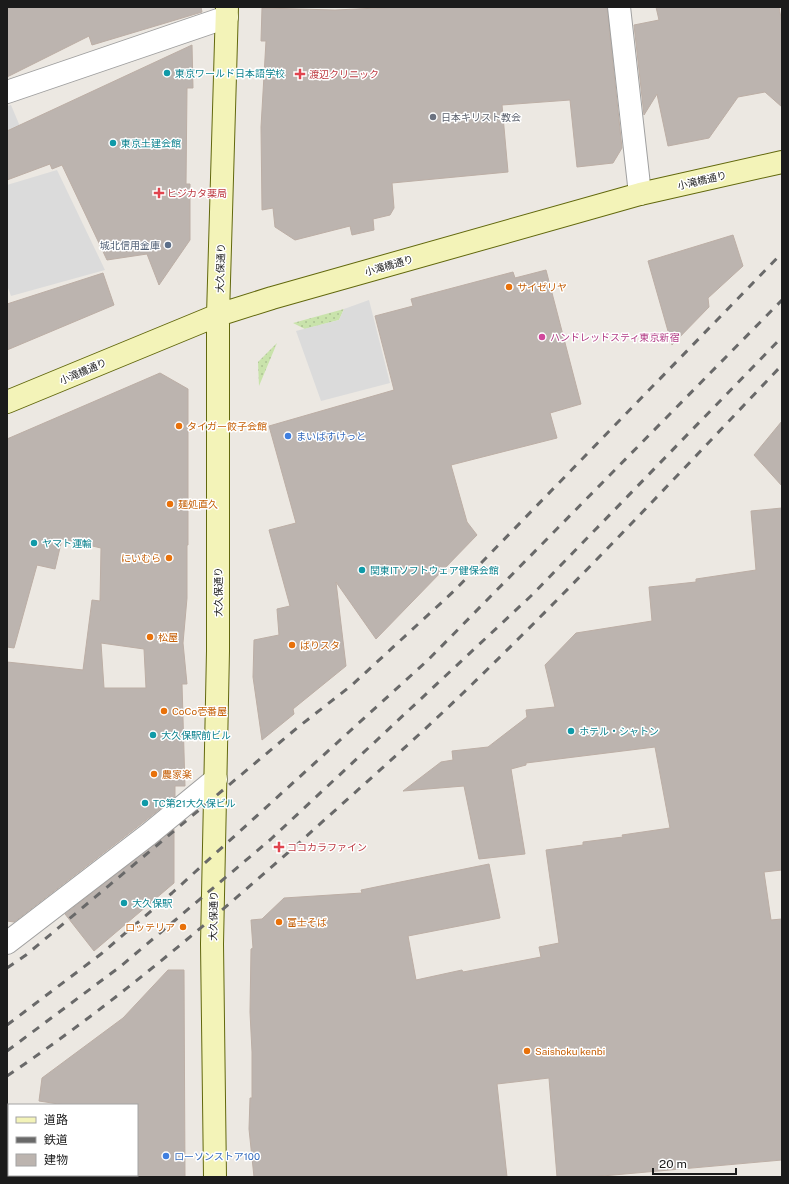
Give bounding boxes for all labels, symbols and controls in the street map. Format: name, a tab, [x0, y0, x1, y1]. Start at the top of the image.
place label: 東京ワールド日本語学校	[175, 67, 285, 79]
marker: 東京ワールド日本語学校	[162, 68, 172, 78]
marker: 渡辺クリニック	[294, 68, 306, 80]
place label: 渡辺クリニック	[309, 68, 379, 80]
place label: 日本キリスト教会	[441, 111, 521, 123]
marker: 日本キリスト教会	[428, 112, 438, 122]
place label: 東京土建会館	[121, 137, 181, 149]
marker: 東京土建会館	[108, 138, 118, 148]
street label: 小滝橋通り	[676, 169, 728, 191]
place label: ヒジカタ薬局	[167, 187, 227, 199]
marker: ヒジカタ薬局	[154, 188, 164, 198]
place label: 城北信用金庫	[100, 239, 160, 251]
marker: 城北信用金庫	[163, 240, 173, 250]
street label: 大久保通り	[213, 243, 227, 293]
street label: 小滝橋通り	[363, 252, 415, 278]
place label: サイゼリヤ	[517, 281, 567, 293]
marker: サイゼリヤ	[504, 282, 514, 292]
place label: ハンドレッドスティ東京新宿	[550, 331, 679, 343]
marker: ハンドレッドスティ東京新宿	[537, 332, 547, 342]
street label: 小滝橋通り	[58, 356, 108, 386]
place label: タイガー餃子会館	[187, 420, 267, 432]
marker: タイガー餃子会館	[174, 421, 184, 431]
place label: まいばすけっと	[296, 430, 366, 442]
marker: まいばすけっと	[283, 431, 293, 441]
place label: 麺処直久	[178, 498, 218, 510]
marker: 麺処直久	[165, 499, 175, 509]
place label: ヤマト運輸	[42, 537, 92, 549]
marker: ヤマト運輸	[29, 538, 39, 548]
place label: にいむら	[121, 552, 161, 564]
marker: にいむら	[164, 553, 174, 563]
place label: 関東ITソフトウェア健保会館	[370, 564, 499, 576]
marker: 関東ITソフトウェア健保会館	[357, 565, 367, 575]
street label: 大久保通り	[212, 567, 224, 617]
place label: 松屋	[158, 631, 178, 643]
marker: 松屋	[145, 632, 155, 642]
place label: ばりスタ	[300, 639, 340, 651]
marker: ばりスタ	[287, 640, 297, 650]
place label: CoCo壱番屋	[172, 705, 227, 717]
marker: CoCo壱番屋	[159, 706, 169, 716]
place label: ホテル・シャトン	[579, 725, 659, 737]
marker: ホテル・シャトン	[566, 726, 576, 736]
place label: 大久保駅前ビル	[161, 729, 231, 741]
marker: 大久保駅前ビル	[148, 730, 158, 740]
place label: 農家楽	[162, 768, 192, 780]
marker: 農家楽	[149, 769, 159, 779]
place label: TC第21大久保ビル	[153, 797, 236, 809]
marker: TC第21大久保ビル	[140, 798, 150, 808]
place label: ココカラファイン	[287, 841, 367, 853]
marker: ココカラファイン	[274, 842, 284, 852]
street label: 大久保通り	[207, 891, 219, 941]
place label: 大久保駅	[132, 897, 173, 909]
marker: 大久保駅	[119, 898, 129, 908]
place label: 富士そば	[287, 916, 327, 928]
marker: 富士そば	[274, 917, 284, 927]
place label: ロッテリア	[125, 921, 175, 933]
marker: ロッテリア	[178, 922, 188, 932]
place label: Saishoku kenbi	[535, 1045, 605, 1057]
marker: Saishoku kenbi	[522, 1046, 532, 1056]
legend	[8, 1104, 138, 1176]
text: 道路	[44, 1113, 68, 1127]
text: 鉄道	[44, 1133, 68, 1147]
place label: ローソンストア100	[174, 1150, 260, 1162]
scale bar	[653, 1150, 736, 1176]
marker: ローソンストア100	[161, 1151, 171, 1161]
text: 建物	[44, 1153, 68, 1167]
text: 20 m	[659, 1157, 687, 1171]

